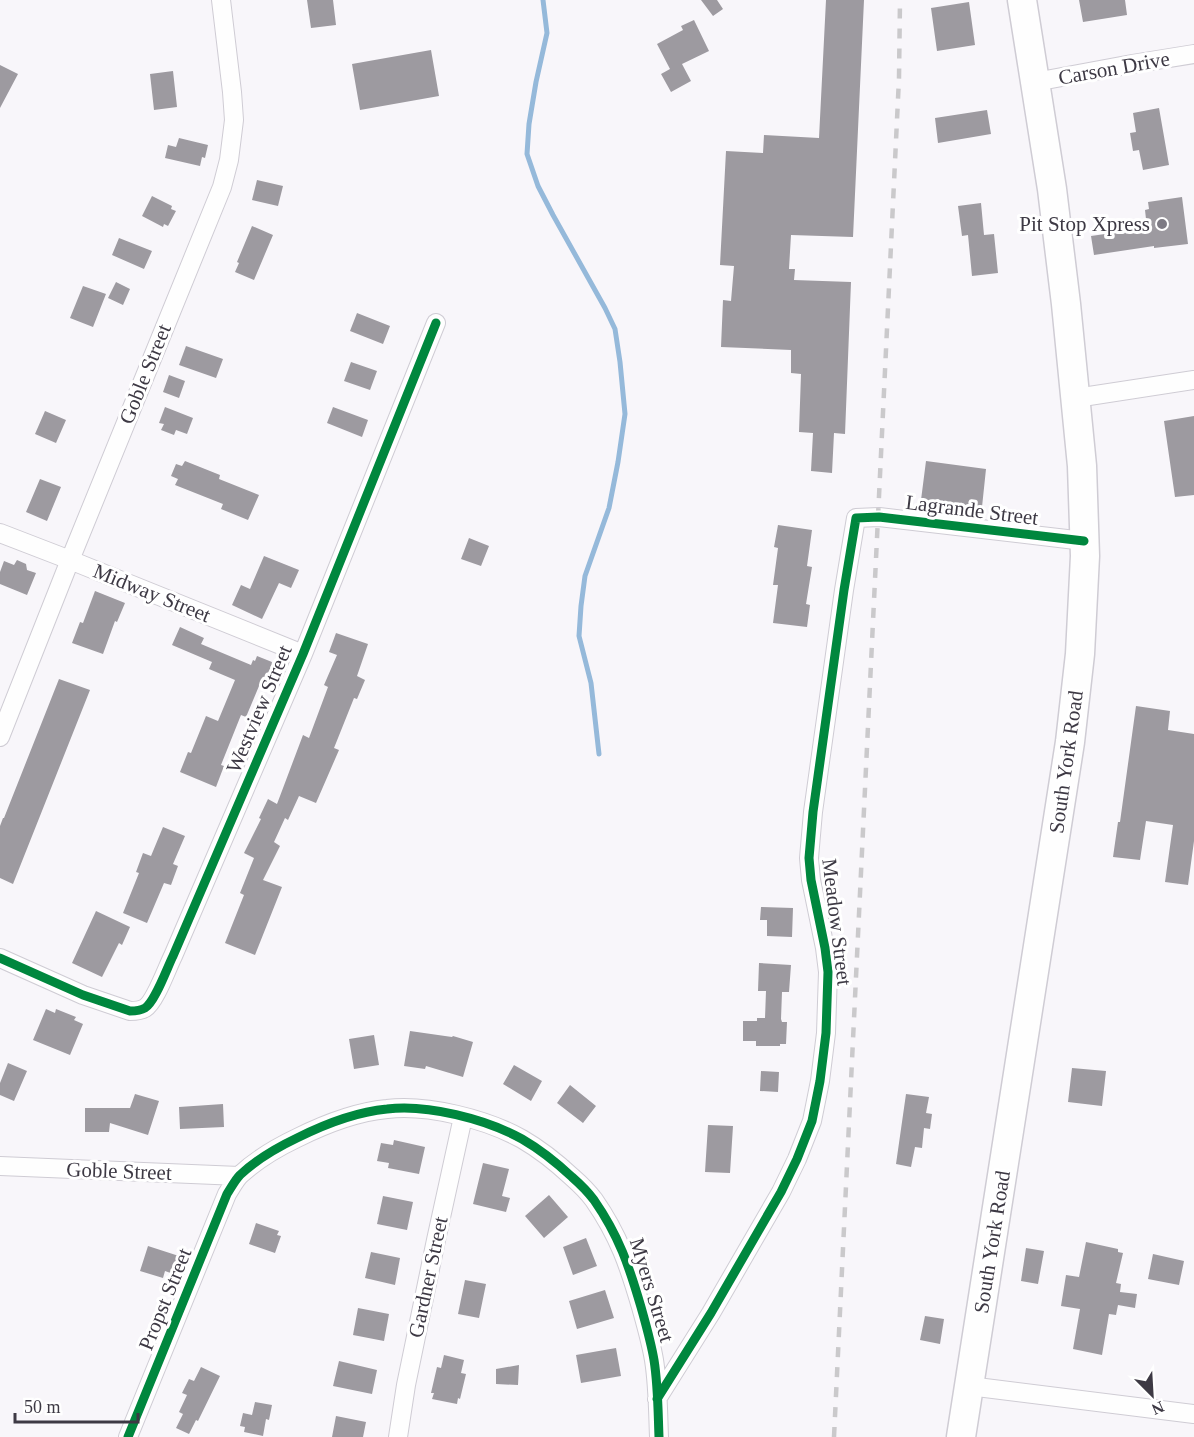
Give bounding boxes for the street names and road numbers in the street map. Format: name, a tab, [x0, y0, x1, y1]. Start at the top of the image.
street label: Carson Drive	[1056, 46, 1172, 90]
street label: Goble Street	[114, 320, 176, 427]
street label: Lagrande Street	[904, 490, 1040, 530]
street label: Midway Street	[90, 559, 214, 627]
street label: Westview Street	[221, 641, 297, 777]
street label: South York Road	[1044, 688, 1088, 835]
street label: Meadow Street	[817, 857, 857, 987]
street label: Goble Street	[66, 1157, 172, 1185]
street label: South York Road	[969, 1168, 1015, 1315]
street label: Gardner Street	[403, 1214, 453, 1340]
street label: Myers Street	[625, 1235, 679, 1345]
street label: Propst Street	[134, 1244, 196, 1354]

